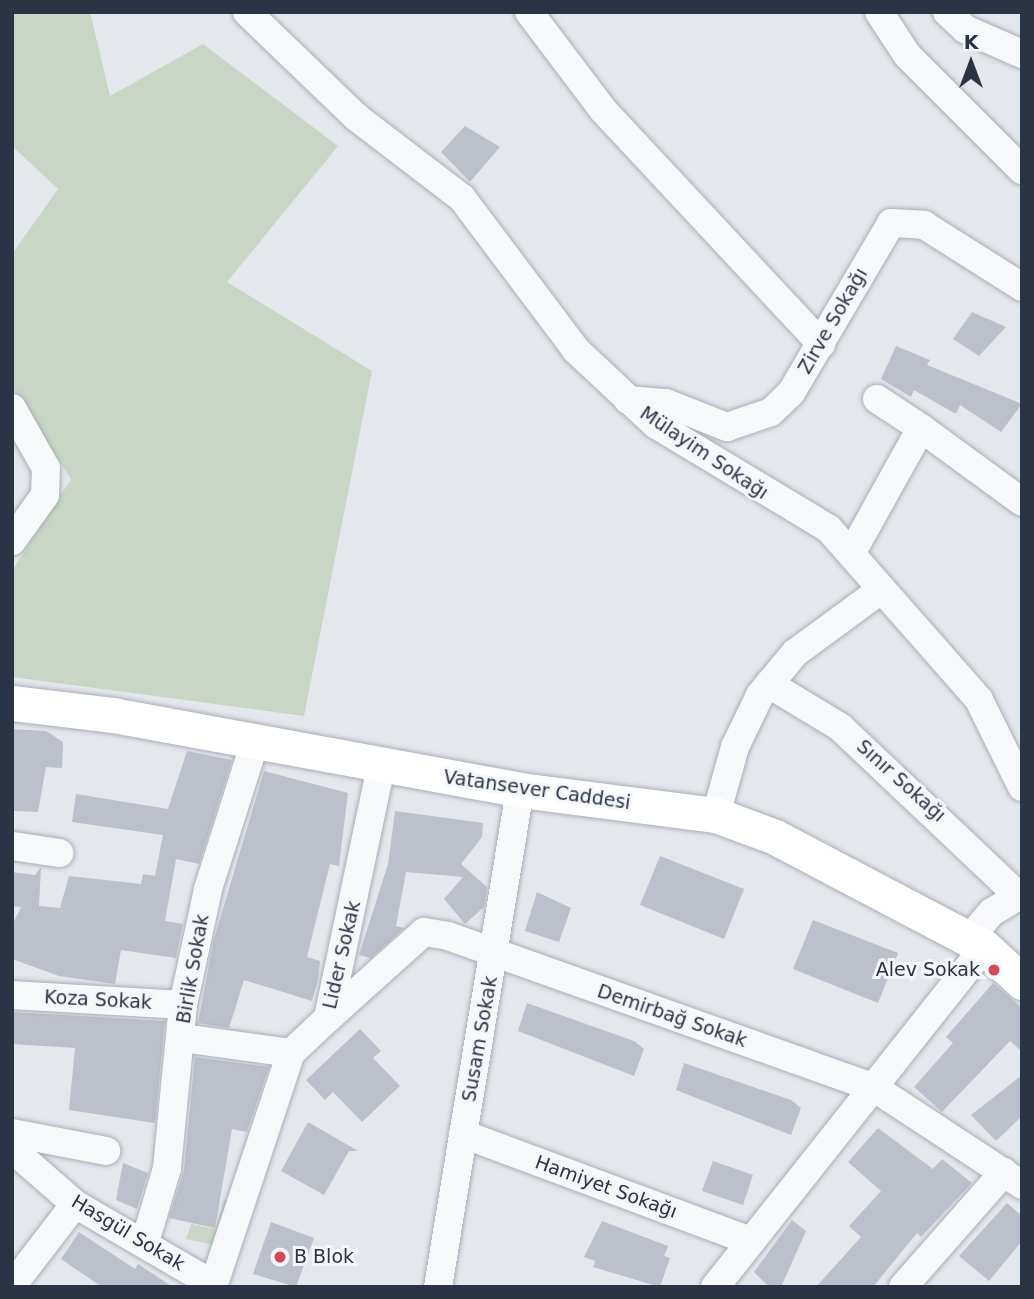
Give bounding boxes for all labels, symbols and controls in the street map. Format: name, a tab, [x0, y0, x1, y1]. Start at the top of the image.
north arrow	[936, 28, 1006, 98]
text: K	[964, 31, 978, 53]
street label: Zirve Sokağı	[794, 264, 872, 378]
street label: Mülayim Sokağı	[636, 402, 772, 504]
street label: Sınır Sokağı	[852, 735, 950, 827]
street label: Vatansever Caddesi	[442, 766, 632, 814]
street label: Lider Sokak	[318, 899, 366, 1011]
street label: Birlik Sokak	[172, 912, 214, 1026]
place label: Alev Sokak	[876, 959, 980, 981]
marker: Alev Sokak	[986, 962, 1002, 978]
street label: Susam Sokak	[458, 974, 502, 1104]
street label: Demirbağ Sokak	[594, 980, 750, 1052]
street label: Koza Sokak	[44, 986, 152, 1014]
street label: Hamiyet Sokağı	[532, 1151, 680, 1223]
street label: Hasgül Sokak	[67, 1190, 189, 1276]
place label: B Blok	[294, 1246, 354, 1268]
marker: B Blok	[272, 1249, 288, 1265]

